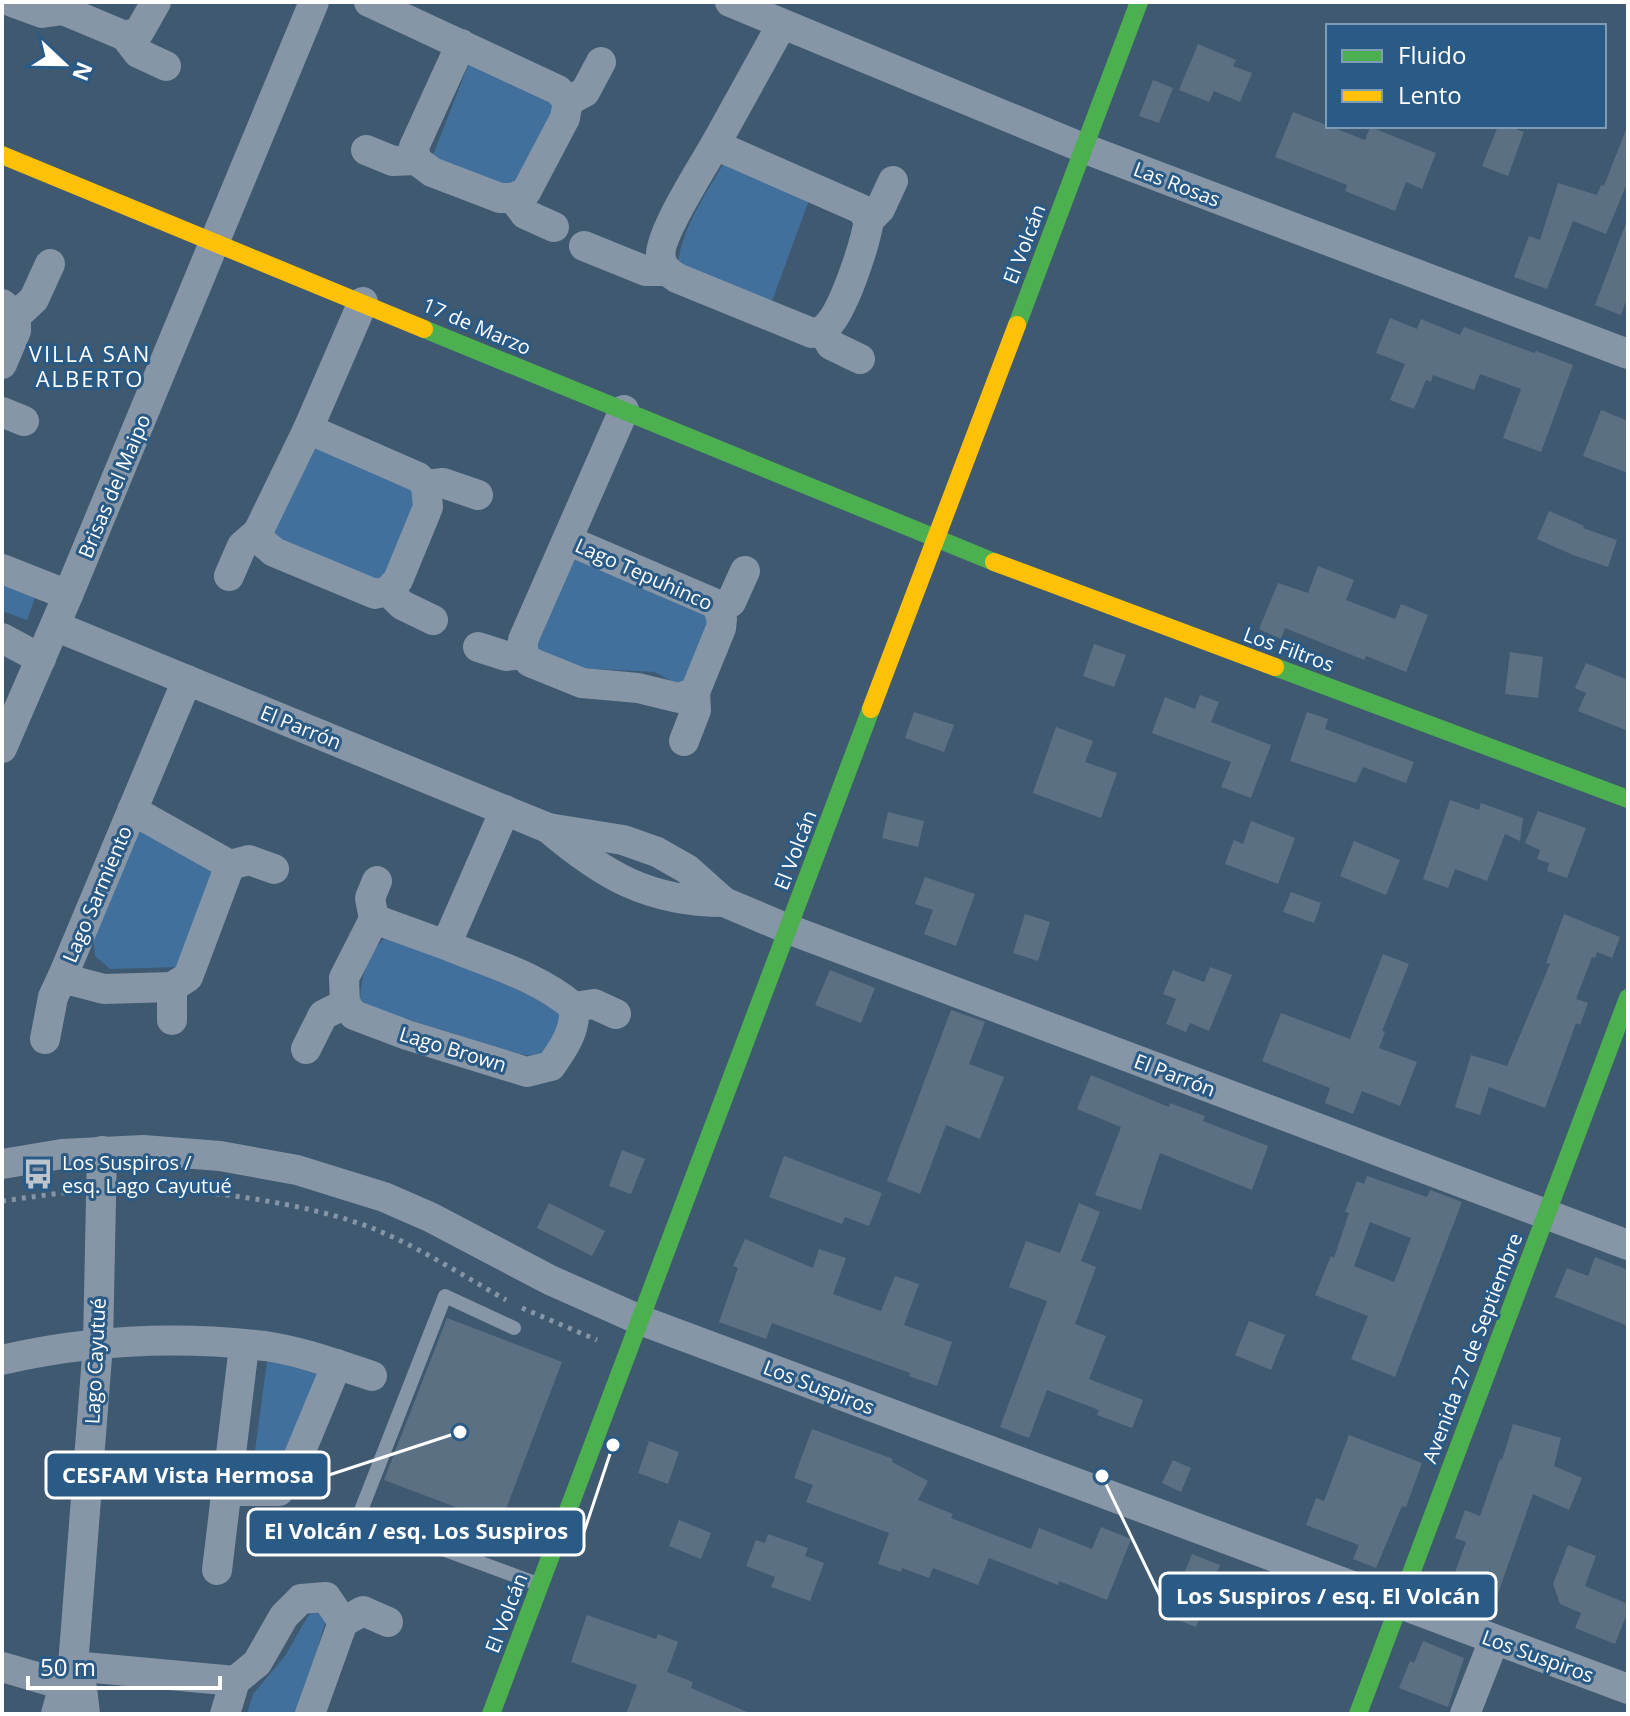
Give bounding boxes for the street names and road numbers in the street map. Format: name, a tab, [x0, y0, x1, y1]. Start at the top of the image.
street label: Las Rosas	[1130, 155, 1224, 213]
street label: El Volcán	[996, 200, 1052, 288]
street label: 17 de Marzo	[419, 291, 535, 361]
street label: Brisas del Maipo	[72, 410, 156, 562]
street label: Lago Tepuhinco	[571, 532, 717, 616]
street label: Los Filtros	[1240, 620, 1338, 678]
street label: El Parrón	[256, 699, 346, 755]
street label: El Volcán	[767, 806, 823, 894]
street label: Lago Sarmiento	[56, 821, 138, 967]
street label: Lago Brown	[396, 1020, 510, 1078]
street label: El Parrón	[1130, 1047, 1220, 1103]
street label: Avenida 27 de Septiembre	[1416, 1229, 1528, 1467]
street label: Lago Cayutué	[78, 1297, 112, 1425]
street label: Los Suspiros	[760, 1353, 878, 1421]
street label: El Volcán	[478, 1569, 534, 1657]
street label: Los Suspiros	[1478, 1623, 1598, 1689]

